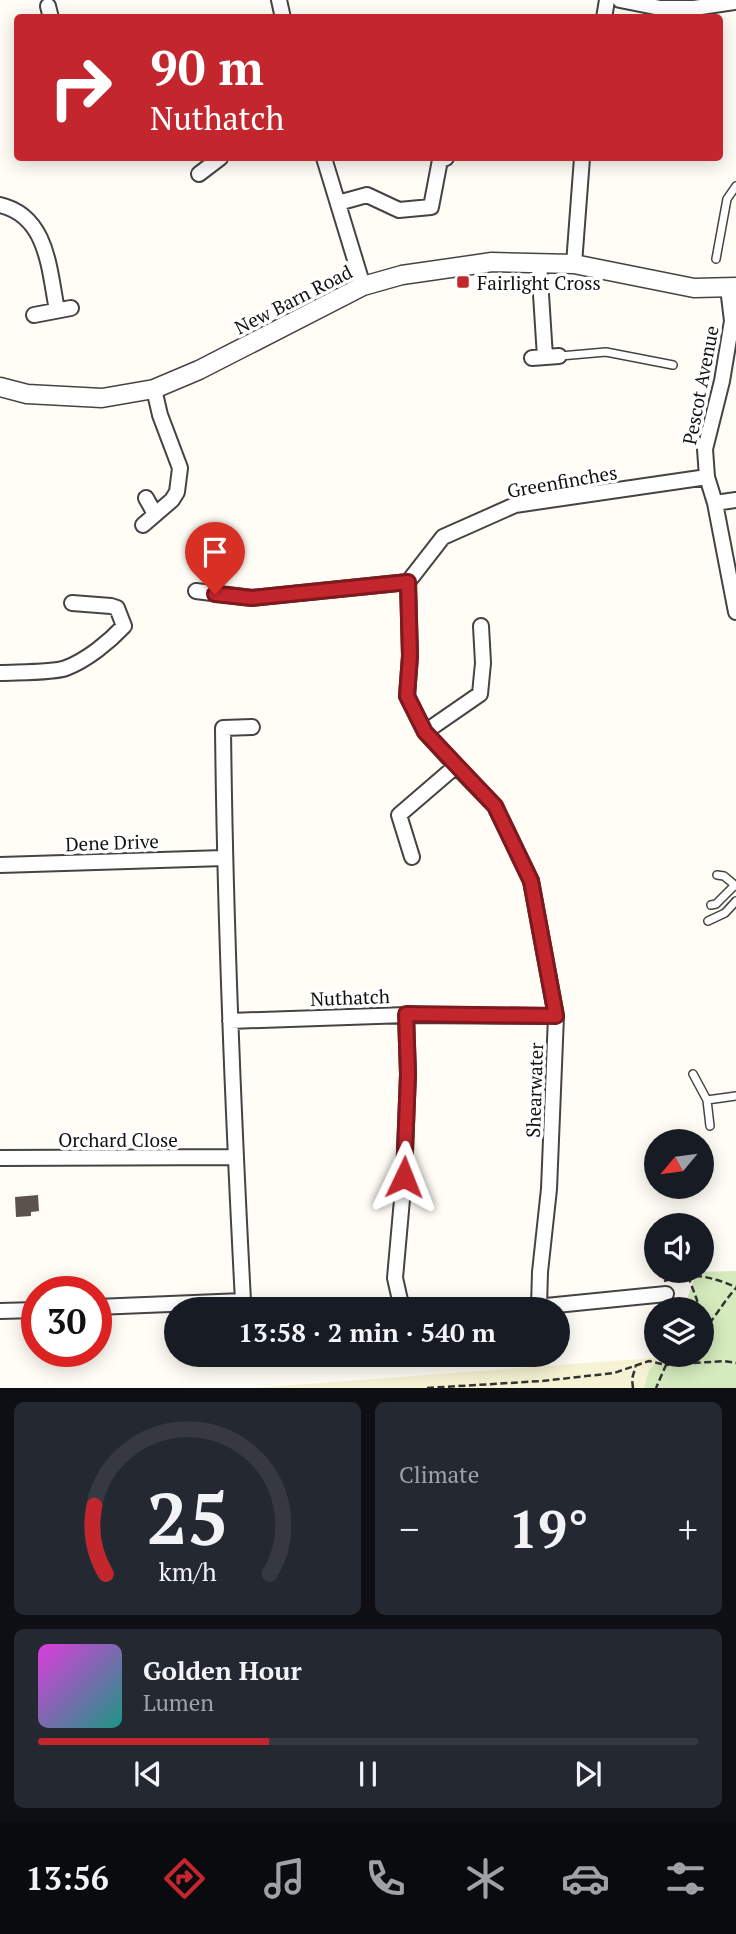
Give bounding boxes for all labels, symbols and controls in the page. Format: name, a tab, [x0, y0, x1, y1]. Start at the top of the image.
text: 90 m	[150, 34, 264, 99]
icon: right	[35, 42, 126, 133]
text: Nuthatch	[150, 97, 284, 139]
street label: New Barn Road	[230, 258, 356, 339]
place label: Fairlight Cross	[477, 270, 601, 295]
marker: Fairlight Cross	[455, 274, 471, 290]
street label: Pescot Avenue	[676, 323, 724, 447]
street label: Greenfinches	[505, 459, 619, 503]
pin	[185, 522, 245, 594]
icon: arrive	[196, 533, 234, 571]
street label: Dene Drive	[65, 828, 159, 856]
street label: Nuthatch	[310, 983, 390, 1011]
street label: Shearwater	[520, 1041, 548, 1138]
street label: Orchard Close	[58, 1127, 178, 1152]
north arrow	[644, 1129, 714, 1199]
map controls	[644, 1129, 714, 1367]
position arrow	[367, 1140, 441, 1214]
button: sound	[644, 1213, 714, 1283]
speed limit sign: 30	[21, 1276, 112, 1367]
button: layers	[644, 1297, 714, 1367]
text: 13:58 · 2 min · 540 m	[238, 1315, 496, 1349]
text: Climate	[399, 1459, 479, 1490]
text: 25	[146, 1469, 229, 1566]
text: 19°	[508, 1494, 589, 1563]
text: −	[399, 1504, 419, 1554]
text: +	[678, 1504, 698, 1554]
text: km/h	[159, 1555, 217, 1588]
text: Golden Hour	[143, 1653, 302, 1687]
text: Lumen	[143, 1687, 214, 1718]
icon: previous	[129, 1755, 167, 1793]
icon: pause	[349, 1755, 387, 1793]
icon: next	[569, 1755, 607, 1793]
icon: directions	[160, 1854, 209, 1903]
icon: music	[260, 1854, 309, 1903]
icon: phone	[361, 1854, 410, 1903]
icon: climate	[461, 1854, 510, 1903]
icon: car	[561, 1854, 610, 1903]
icon: filters	[661, 1854, 710, 1903]
text: 13:56	[26, 1857, 109, 1899]

